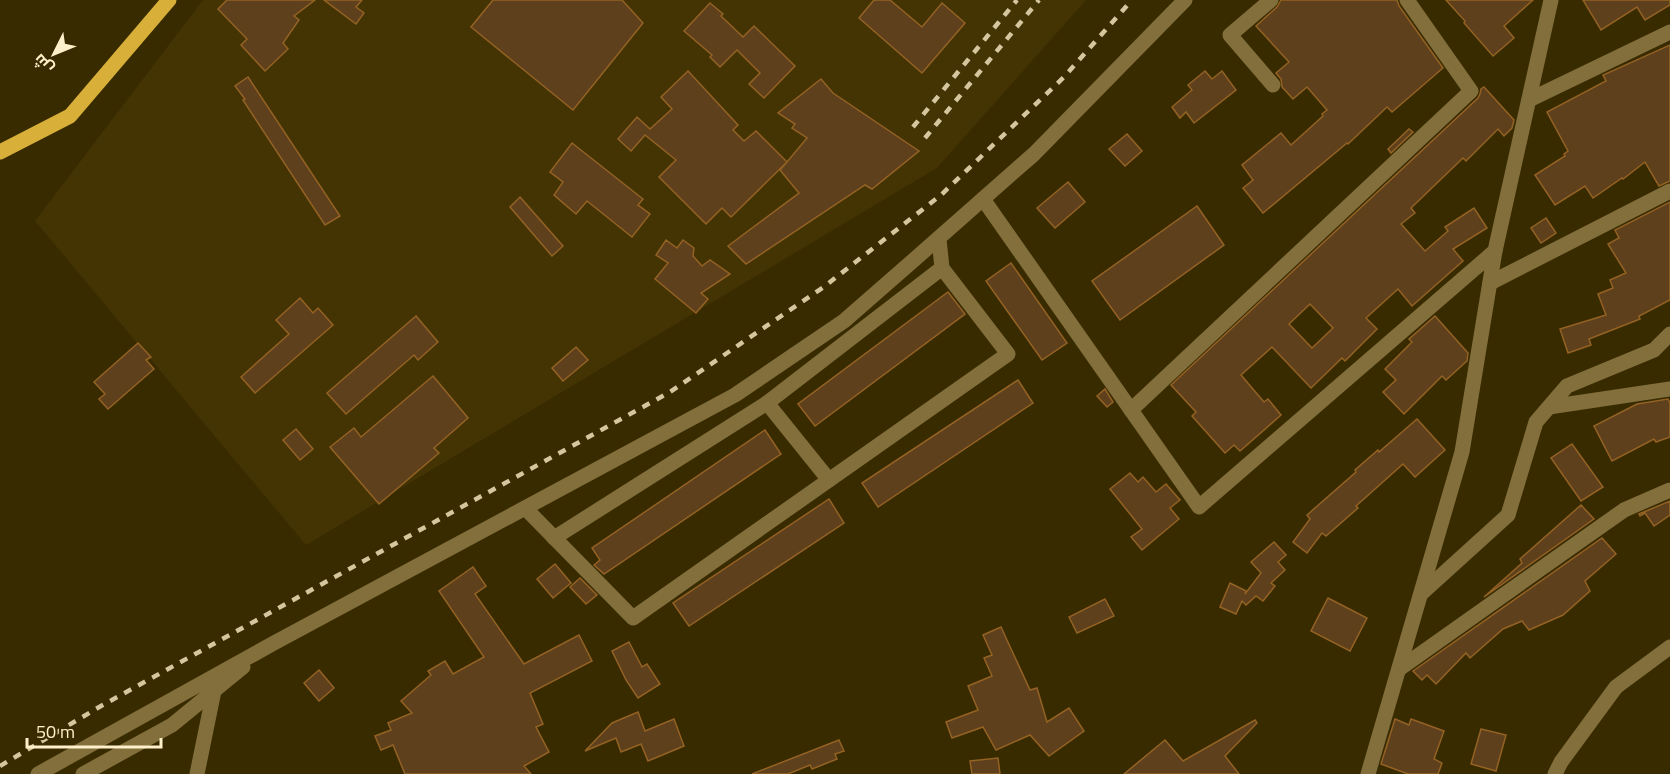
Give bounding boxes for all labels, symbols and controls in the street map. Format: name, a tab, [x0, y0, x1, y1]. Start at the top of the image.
north arrow	[24, 24, 84, 84]
text: ش	[27, 49, 59, 80]
scale bar	[27, 711, 160, 749]
text: 50 m	[36, 718, 75, 745]

